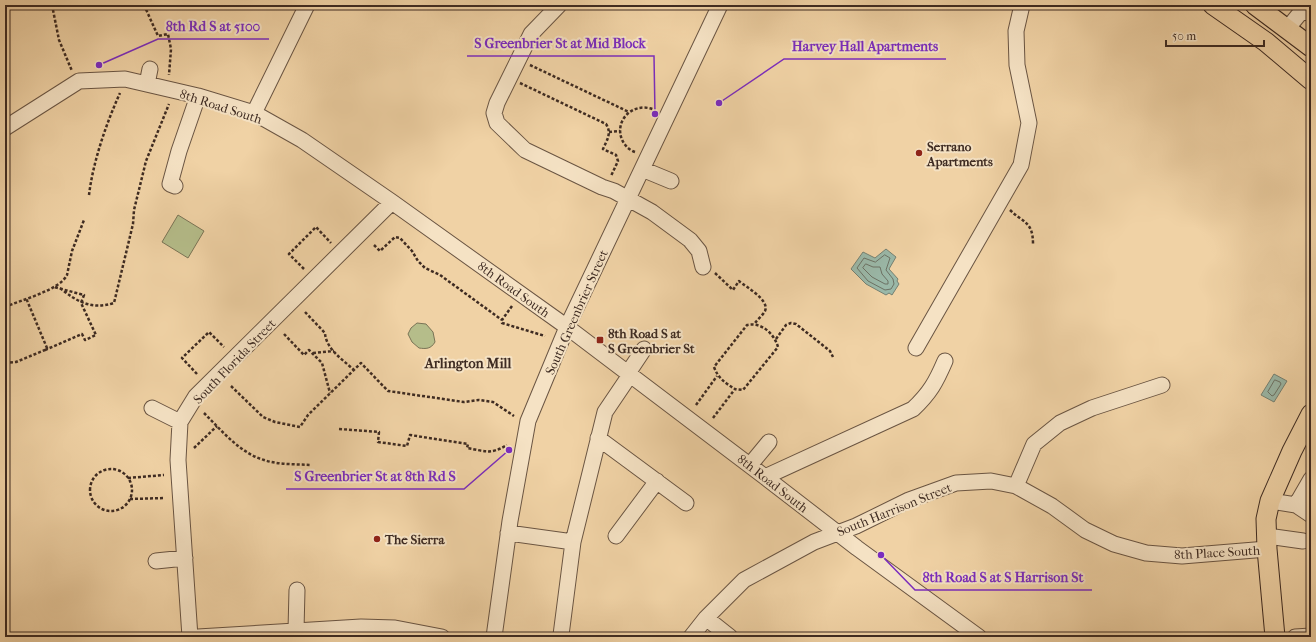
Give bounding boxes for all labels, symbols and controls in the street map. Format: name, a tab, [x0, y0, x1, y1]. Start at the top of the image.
callout: 8th Rd S at 5100	[158, 13, 269, 39]
text: 8th Rd S at 5100	[166, 18, 261, 35]
scale bar	[1166, 22, 1264, 48]
text: 50 m	[1172, 29, 1196, 43]
callout: S Greenbrier St at Mid Block	[467, 30, 654, 56]
callout: Harvey Hall Apartments	[784, 33, 946, 59]
text: S Greenbrier St at Mid Block	[474, 35, 647, 52]
text: Harvey Hall Apartments	[792, 38, 939, 55]
street label: 8th Road South	[178, 86, 264, 127]
place label: Serrano Apartments	[926, 139, 993, 170]
marker: Serrano Apartments	[914, 148, 924, 158]
street label: South Greenbrier Street	[542, 247, 611, 377]
street label: 8th Road South	[475, 258, 553, 321]
street label: South Florida Street	[190, 316, 279, 407]
place label: 8th Road S at S Greenbrier St	[608, 326, 695, 356]
marker: 8th Road S at S Greenbrier St	[595, 335, 605, 345]
district label: Arlington Mill	[424, 355, 511, 372]
street label: 8th Road South	[734, 451, 812, 516]
callout: S Greenbrier St at 8th Rd S	[286, 463, 464, 489]
text: S Greenbrier St at 8th Rd S	[294, 468, 456, 485]
street label: South Harrison Street	[835, 479, 954, 539]
place label: The Sierra	[384, 532, 445, 547]
marker: The Sierra	[372, 534, 382, 544]
street label: 8th Place South	[1174, 543, 1261, 562]
callout: 8th Road S at S Harrison St	[915, 564, 1092, 590]
text: 8th Road S at S Harrison St	[922, 569, 1085, 586]

